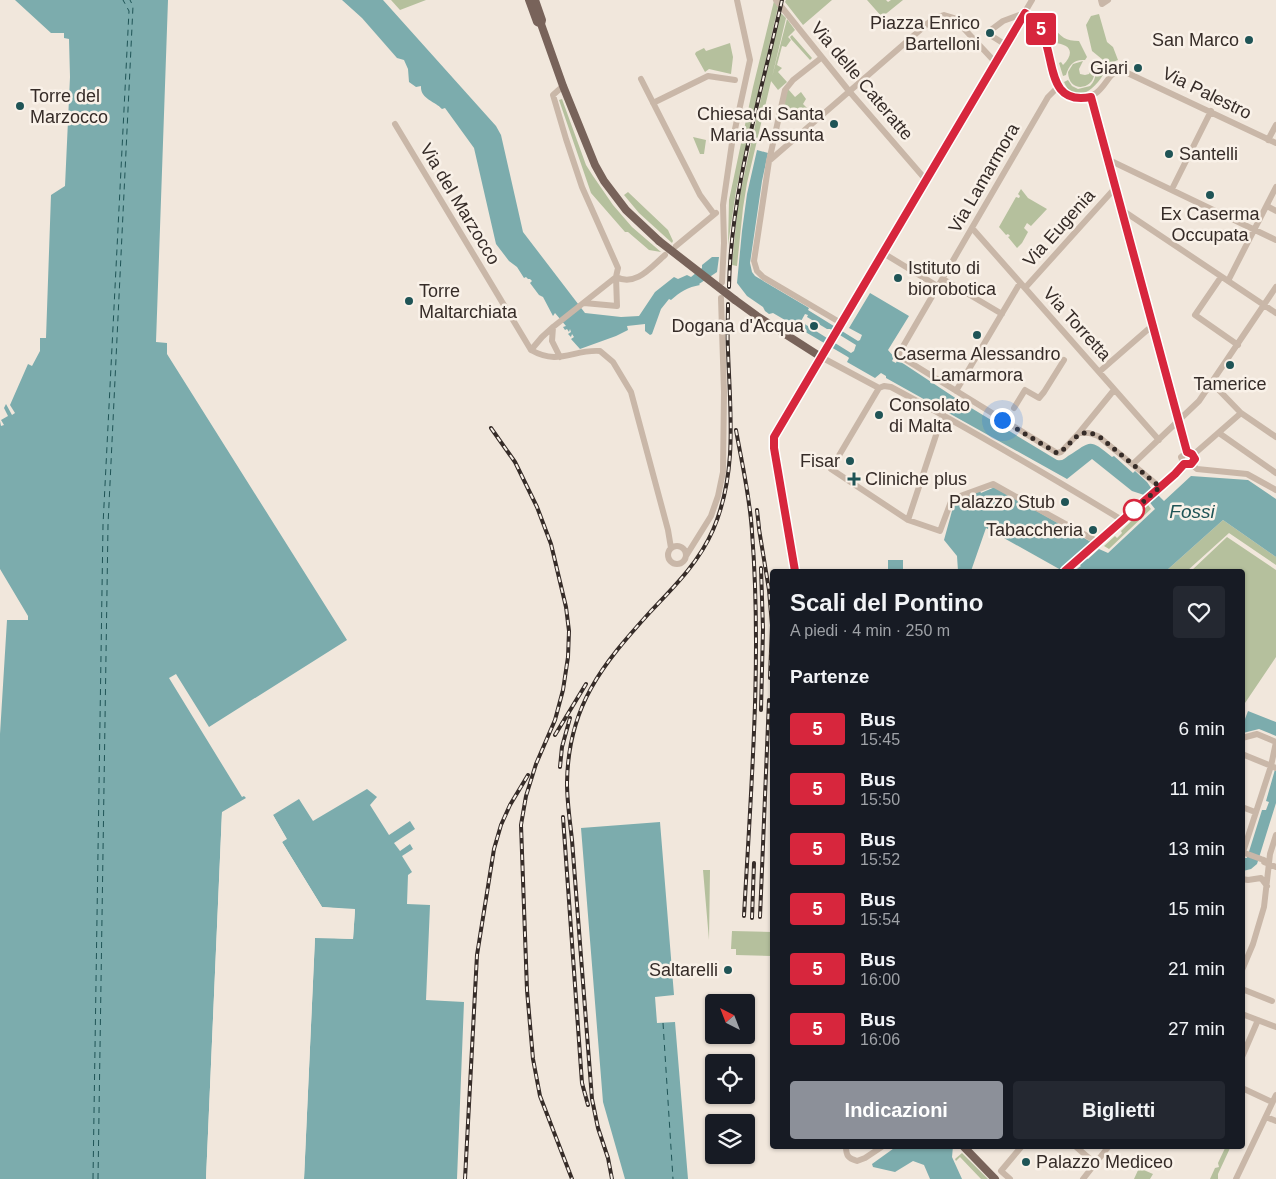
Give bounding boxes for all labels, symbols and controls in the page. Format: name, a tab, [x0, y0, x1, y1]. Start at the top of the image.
place label: Piazza Enrico Bartelloni	[870, 13, 980, 54]
line badge: 5	[1025, 13, 1057, 45]
street label: Via delle Cateratte	[807, 18, 917, 144]
text: 5	[1036, 19, 1046, 39]
marker: Piazza Enrico Bartelloni	[984, 27, 996, 39]
place label: San Marco	[1152, 30, 1239, 50]
marker: San Marco	[1243, 34, 1255, 46]
place label: Giari	[1090, 58, 1128, 78]
marker: Giari	[1132, 62, 1144, 74]
street label: Via Palestro	[1159, 63, 1255, 123]
place label: Torre del Marzocco	[30, 86, 108, 127]
marker: Torre del Marzocco	[14, 100, 26, 112]
place label: Chiesa di Santa Maria Assunta	[697, 104, 825, 145]
marker: Chiesa di Santa Maria Assunta	[828, 118, 840, 130]
street label: Via Lamarmora	[945, 119, 1024, 236]
street label: Via del Marzocco	[416, 140, 504, 268]
place label: Santelli	[1179, 144, 1238, 164]
marker: Santelli	[1163, 148, 1175, 160]
street label: Via Eugenia	[1019, 185, 1099, 271]
marker: Ex Caserma Occupata	[1204, 189, 1216, 201]
place label: Ex Caserma Occupata	[1160, 204, 1261, 245]
place label: Istituto di biorobotica	[908, 258, 997, 299]
marker: Istituto di biorobotica	[892, 272, 904, 284]
place label: Torre Maltarchiata	[419, 281, 518, 322]
street label: Via Torretta	[1039, 283, 1116, 365]
marker: Torre Maltarchiata	[403, 295, 415, 307]
place label: Dogana d'Acqua	[671, 316, 805, 336]
marker: Dogana d'Acqua	[808, 320, 820, 332]
marker: Caserma Alessandro Lamarmora	[971, 329, 983, 341]
place label: Caserma Alessandro Lamarmora	[893, 344, 1061, 385]
marker: Tamerice	[1224, 359, 1236, 371]
place label: Tamerice	[1193, 374, 1267, 394]
place label: Consolato di Malta	[889, 395, 970, 436]
your location	[990, 408, 1015, 433]
marker: Consolato di Malta	[873, 409, 885, 421]
place label: Fisar	[800, 451, 840, 471]
marker: Fisar	[844, 455, 856, 467]
place label: Cliniche plus	[865, 469, 967, 489]
marker: Cliniche plus	[847, 472, 861, 486]
place label: Palazzo Stub	[949, 492, 1055, 512]
marker: Palazzo Stub	[1059, 496, 1071, 508]
unlabelled marker	[1123, 499, 1145, 521]
water label: Fossi	[1169, 501, 1215, 522]
place label: Tabaccheria	[986, 520, 1084, 540]
marker: Tabaccheria	[1087, 524, 1099, 536]
button: heart	[1173, 586, 1225, 638]
text: Scali del Pontino	[790, 589, 983, 616]
text: A piedi · 4 min · 250 m	[790, 622, 950, 639]
text: Partenze	[790, 666, 869, 687]
text: Bus	[860, 709, 896, 730]
text: 6 min	[1179, 718, 1225, 739]
text: 5	[812, 719, 823, 739]
text: 15:45	[860, 731, 900, 748]
text: Bus	[860, 769, 896, 790]
text: 11 min	[1169, 778, 1225, 799]
text: 5	[812, 779, 823, 799]
text: 15:50	[860, 791, 900, 808]
text: Bus	[860, 829, 896, 850]
text: 13 min	[1168, 838, 1225, 859]
text: 5	[812, 839, 823, 859]
text: 15:52	[860, 851, 900, 868]
text: Bus	[860, 889, 896, 910]
text: 15 min	[1168, 898, 1225, 919]
text: 5	[812, 899, 823, 919]
text: 15:54	[860, 911, 900, 928]
text: Bus	[860, 949, 896, 970]
text: 21 min	[1168, 958, 1225, 979]
text: 5	[812, 959, 823, 979]
place label: Saltarelli	[649, 960, 718, 980]
marker: Saltarelli	[722, 964, 734, 976]
text: 16:00	[860, 971, 900, 988]
north arrow	[705, 994, 755, 1044]
map controls	[705, 994, 755, 1164]
text: Bus	[860, 1009, 896, 1030]
text: 27 min	[1168, 1018, 1225, 1039]
text: 5	[812, 1019, 823, 1039]
text: 16:06	[860, 1031, 900, 1048]
button: locate	[705, 1054, 755, 1104]
button: Indicazioni	[790, 1081, 1003, 1139]
button: Biglietti	[1013, 1081, 1225, 1139]
button: layers	[705, 1114, 755, 1164]
place label: Palazzo Mediceo	[1036, 1152, 1173, 1172]
marker: Palazzo Mediceo	[1020, 1156, 1032, 1168]

